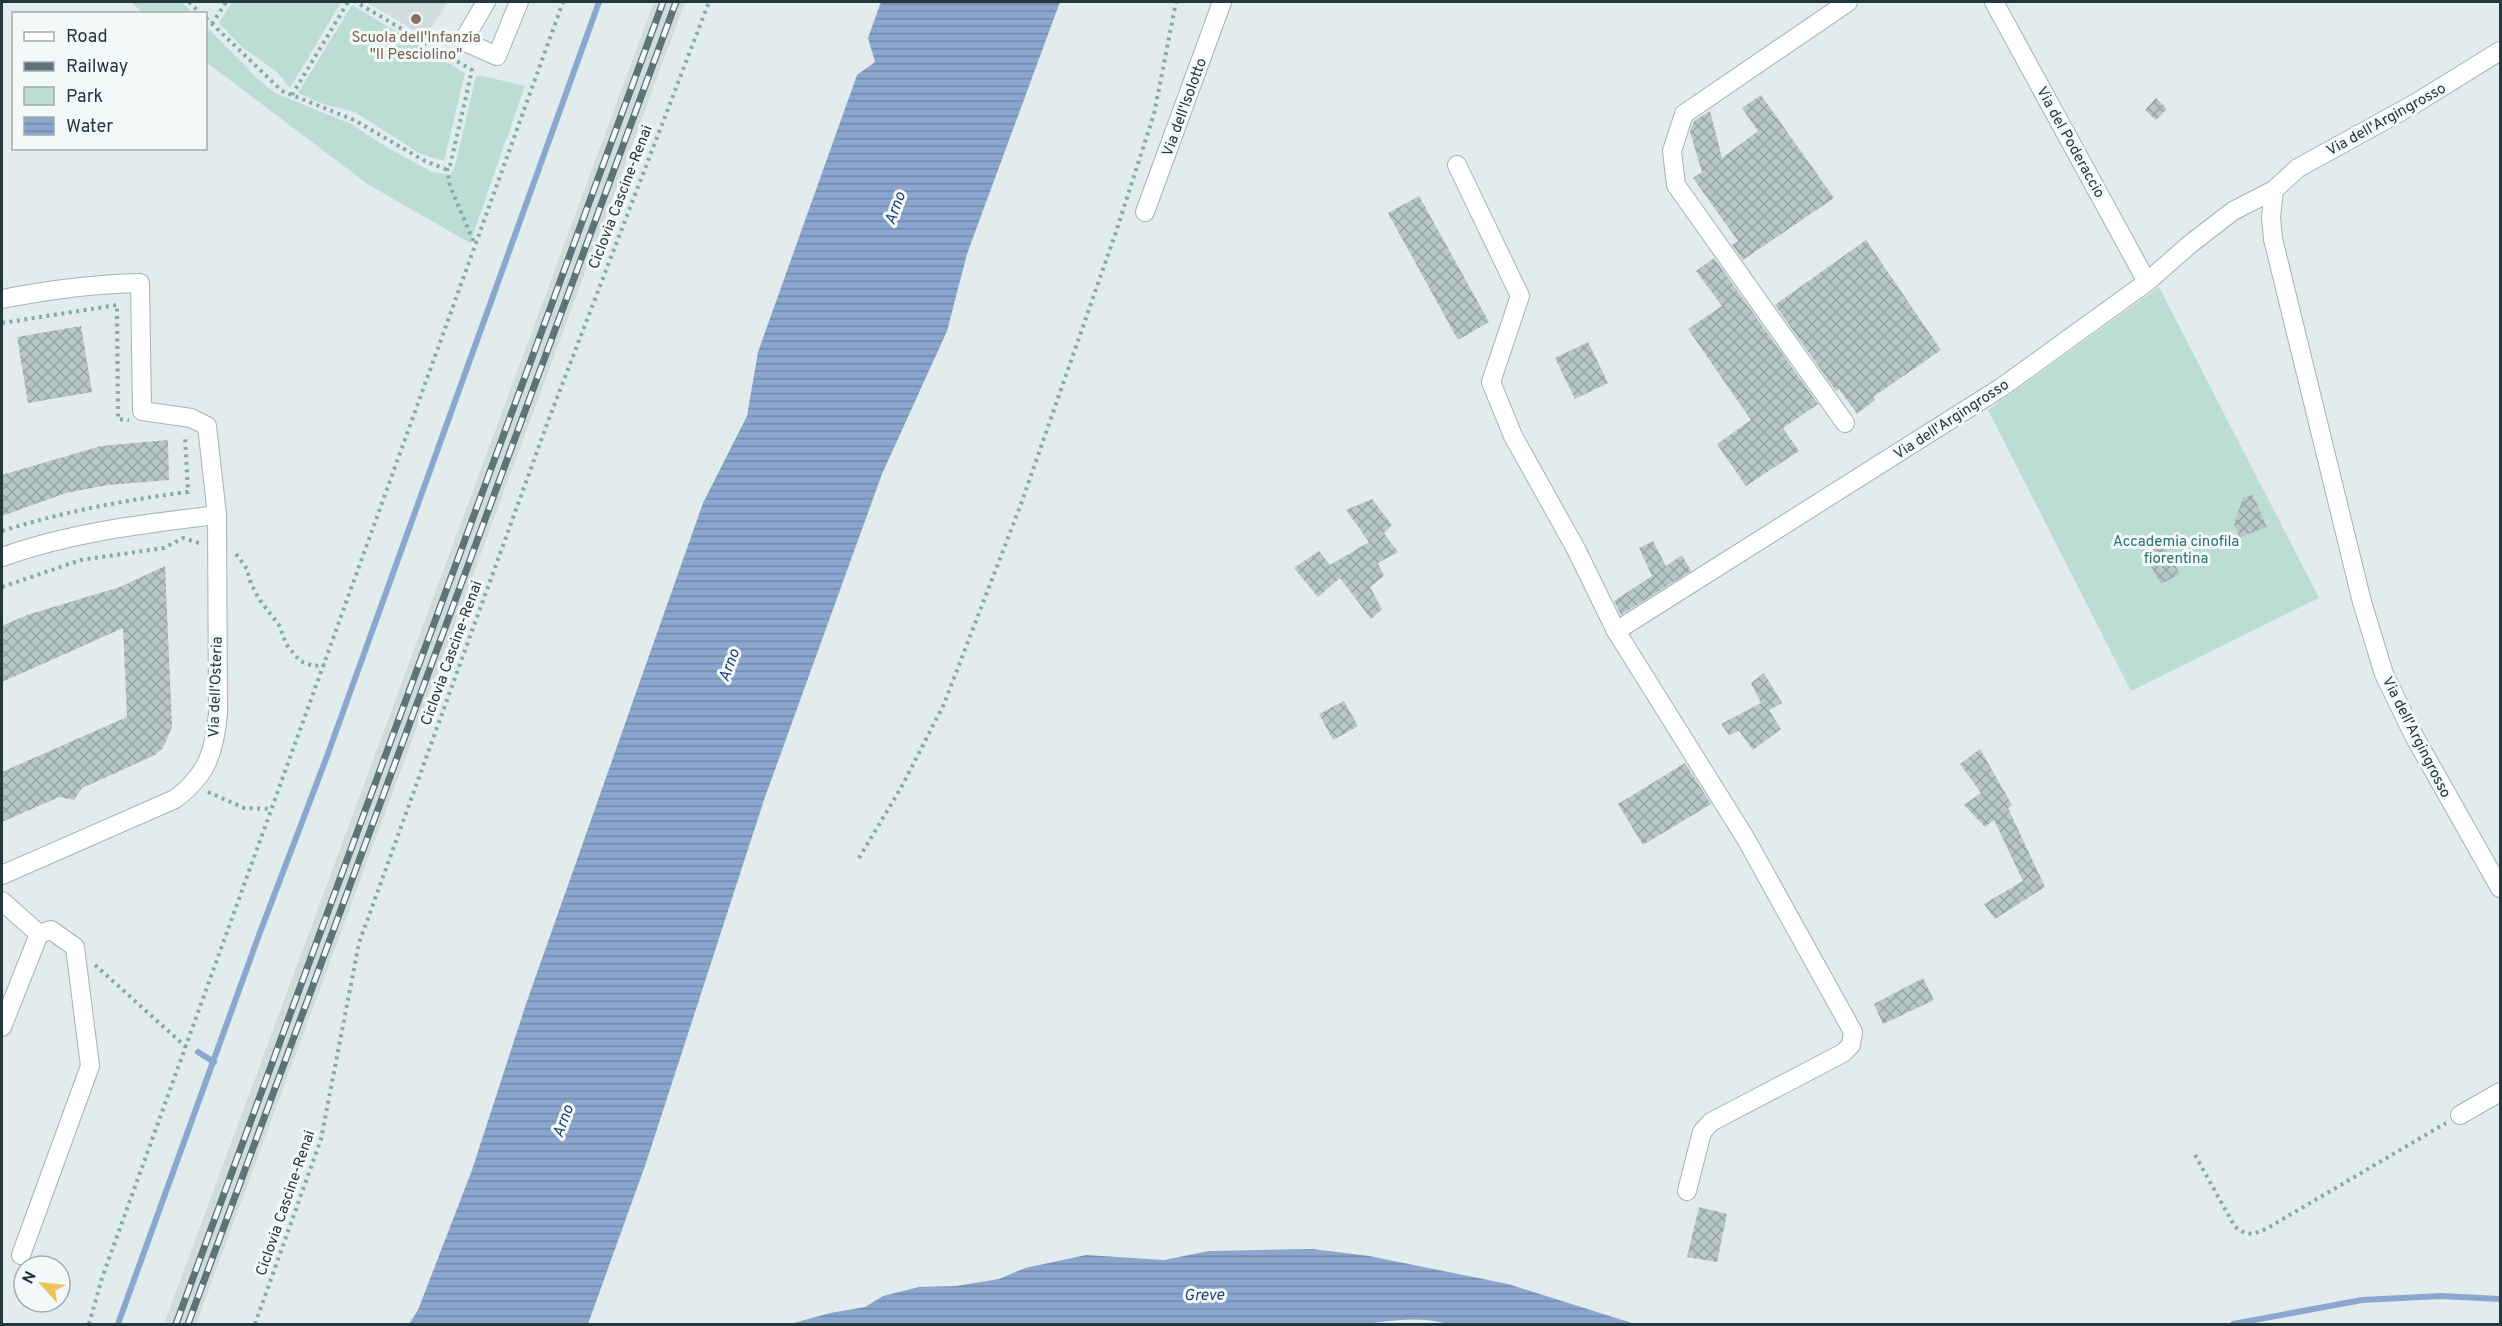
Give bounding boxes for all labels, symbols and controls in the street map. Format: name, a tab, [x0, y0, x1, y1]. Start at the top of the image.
legend	[12, 12, 207, 150]
marker: Scuola dell'Infanzia "Il Pesciolino"	[409, 12, 423, 26]
text: Road	[66, 26, 108, 49]
place label: Scuola dell'Infanzia "Il Pesciolino"	[351, 29, 481, 65]
text: Railway	[66, 56, 128, 79]
street label: Via dell'Isolotto	[1159, 56, 1212, 159]
street label: Via dell'Argingrosso	[2324, 80, 2450, 161]
street label: Via del Poderaccio	[2031, 84, 2108, 202]
text: Park	[66, 86, 103, 109]
text: Water	[66, 116, 113, 139]
street label: Ciclovia Cascine-Renai	[585, 123, 658, 272]
water label: Arno	[881, 189, 911, 228]
street label: Via dell'Argingrosso	[1891, 376, 2013, 465]
park label: Accademia cinofila fiorentina	[2113, 533, 2239, 569]
street label: Ciclovia Cascine-Renai	[417, 579, 487, 729]
street label: Via dell'Osteria	[205, 636, 228, 738]
water label: Arno	[715, 646, 745, 685]
street label: Via dell'Argingrosso	[2377, 674, 2454, 802]
water label: Arno	[549, 1102, 579, 1141]
street label: Ciclovia Cascine-Renai	[253, 1128, 320, 1279]
north arrow	[12, 1254, 72, 1314]
text: N	[19, 1268, 42, 1288]
water label: Greve	[1184, 1286, 1225, 1306]

